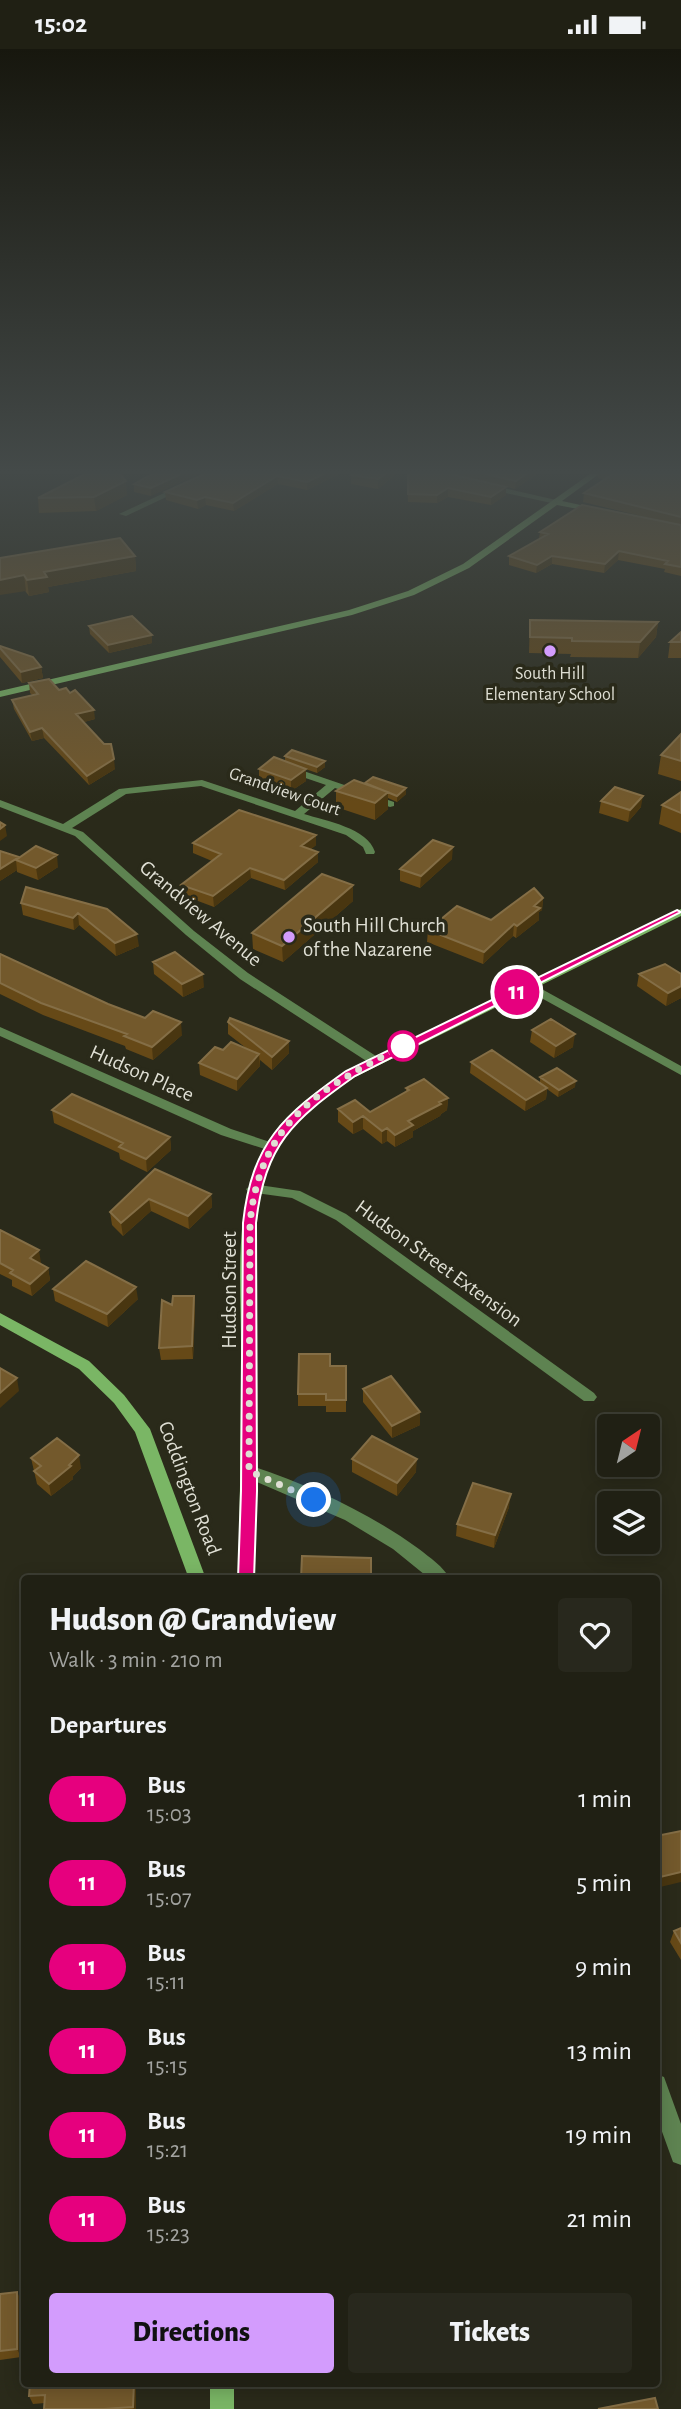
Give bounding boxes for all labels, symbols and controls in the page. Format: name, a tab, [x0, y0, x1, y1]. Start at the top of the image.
text: 15:02	[35, 11, 87, 37]
marker: South Hill Elementary School	[542, 643, 558, 659]
place label: South Hill Elementary School	[485, 665, 615, 704]
street label: Grandview Court	[227, 764, 343, 820]
street label: Grandview Avenue	[136, 856, 266, 970]
place label: South Hill Church of the Nazarene	[303, 915, 446, 960]
marker: South Hill Church of the Nazarene	[281, 929, 297, 945]
line badge: 11	[486, 969, 548, 1015]
text: 11	[508, 980, 526, 1004]
unlabelled marker	[388, 1031, 418, 1061]
street label: Hudson Place	[87, 1041, 197, 1106]
street label: Hudson Street Extension	[351, 1196, 526, 1331]
street label: Hudson Street	[219, 1231, 240, 1349]
north arrow	[597, 1414, 660, 1477]
map controls	[597, 1414, 660, 1554]
street label: Coddington Road	[154, 1418, 225, 1558]
your location	[296, 1482, 331, 1517]
button: layers	[597, 1491, 660, 1554]
button: heart	[558, 1598, 632, 1672]
text: Hudson @ Grandview	[49, 1604, 336, 1637]
text: Walk · 3 min · 210 m	[49, 1649, 223, 1672]
text: Departures	[49, 1712, 167, 1738]
text: Bus	[147, 1772, 186, 1798]
text: 1 min	[578, 1786, 632, 1812]
text: 11	[79, 1787, 96, 1811]
text: 15:03	[147, 1803, 191, 1826]
text: Bus	[147, 1856, 186, 1882]
text: 5 min	[576, 1870, 632, 1896]
text: 11	[79, 1871, 96, 1895]
text: 15:07	[147, 1887, 192, 1910]
text: Bus	[147, 1940, 186, 1966]
text: 9 min	[575, 1954, 632, 1980]
text: 11	[79, 1955, 96, 1979]
text: 15:11	[147, 1971, 186, 1994]
text: Bus	[147, 2024, 186, 2050]
text: 13 min	[568, 2038, 632, 2064]
text: 11	[79, 2039, 96, 2063]
text: 15:15	[147, 2055, 187, 2078]
text: Bus	[147, 2108, 186, 2134]
text: 19 min	[566, 2122, 632, 2148]
text: 11	[79, 2123, 96, 2147]
text: 15:21	[147, 2139, 188, 2162]
text: Bus	[147, 2192, 186, 2218]
text: 21 min	[566, 2206, 632, 2232]
text: 11	[79, 2207, 96, 2231]
text: 15:23	[147, 2223, 190, 2246]
button: Directions	[49, 2293, 334, 2373]
button: Tickets	[348, 2293, 632, 2373]

